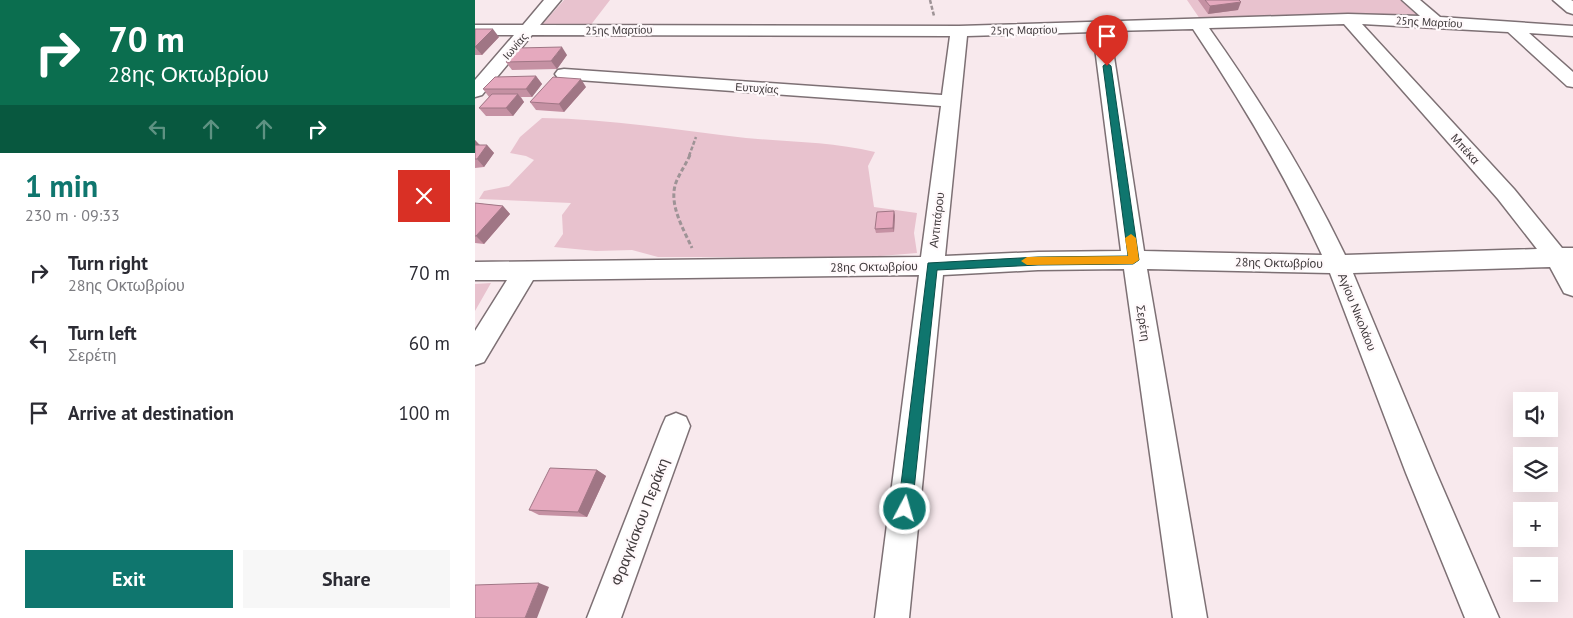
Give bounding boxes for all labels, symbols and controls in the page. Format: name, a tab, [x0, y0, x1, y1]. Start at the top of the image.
street label: 25ης Μαρτίου	[1395, 13, 1463, 31]
pin	[1086, 15, 1128, 66]
text: 70 m	[108, 16, 185, 62]
icon: right	[25, 20, 90, 85]
street label: 25ης Μαρτίου	[585, 22, 653, 38]
street label: 25ης Μαρτίου	[990, 22, 1058, 38]
icon: arrive	[1093, 22, 1121, 50]
street label: Ιωνίας	[499, 30, 531, 62]
text: 28ης Οκτωβρίου	[108, 60, 269, 88]
street label: Ευτυχίας	[735, 79, 779, 97]
icon: left	[144, 115, 172, 143]
icon: ahead	[197, 115, 225, 143]
icon: ahead	[250, 115, 278, 143]
icon: right	[303, 115, 331, 143]
street label: Μπέκα	[1448, 130, 1483, 167]
text: 1 min	[25, 166, 98, 205]
button: close	[398, 170, 450, 222]
street label: Αντιπάρου	[926, 191, 947, 249]
text: 230 m · 09:33	[25, 205, 120, 225]
text: Turn right	[68, 251, 148, 275]
street label: 28ης Οκτωβρίου	[1235, 254, 1323, 271]
street label: 28ης Οκτωβρίου	[830, 258, 918, 275]
icon: right	[25, 259, 53, 287]
text: 70 m	[409, 261, 450, 285]
street label: Αγίου Νικολάου	[1335, 271, 1380, 353]
text: 28ης Οκτωβρίου	[68, 275, 185, 295]
street label: Σερέτη	[1133, 304, 1154, 342]
text: Turn left	[68, 321, 137, 345]
icon: left	[25, 329, 53, 357]
text: 60 m	[409, 331, 450, 355]
text: Σερέτη	[68, 345, 116, 365]
map controls	[1513, 392, 1558, 602]
button: sound	[1513, 392, 1558, 437]
icon: arrive	[25, 399, 53, 427]
text: Arrive at destination	[68, 401, 234, 425]
text: 100 m	[398, 401, 450, 425]
button: layers	[1513, 447, 1558, 492]
street label: Φραγκίσκου Περάκη	[606, 455, 673, 588]
position arrow	[878, 482, 930, 534]
button: +	[1513, 502, 1558, 547]
button: Exit	[25, 550, 233, 608]
button: Share	[243, 550, 450, 608]
button: −	[1513, 557, 1558, 602]

